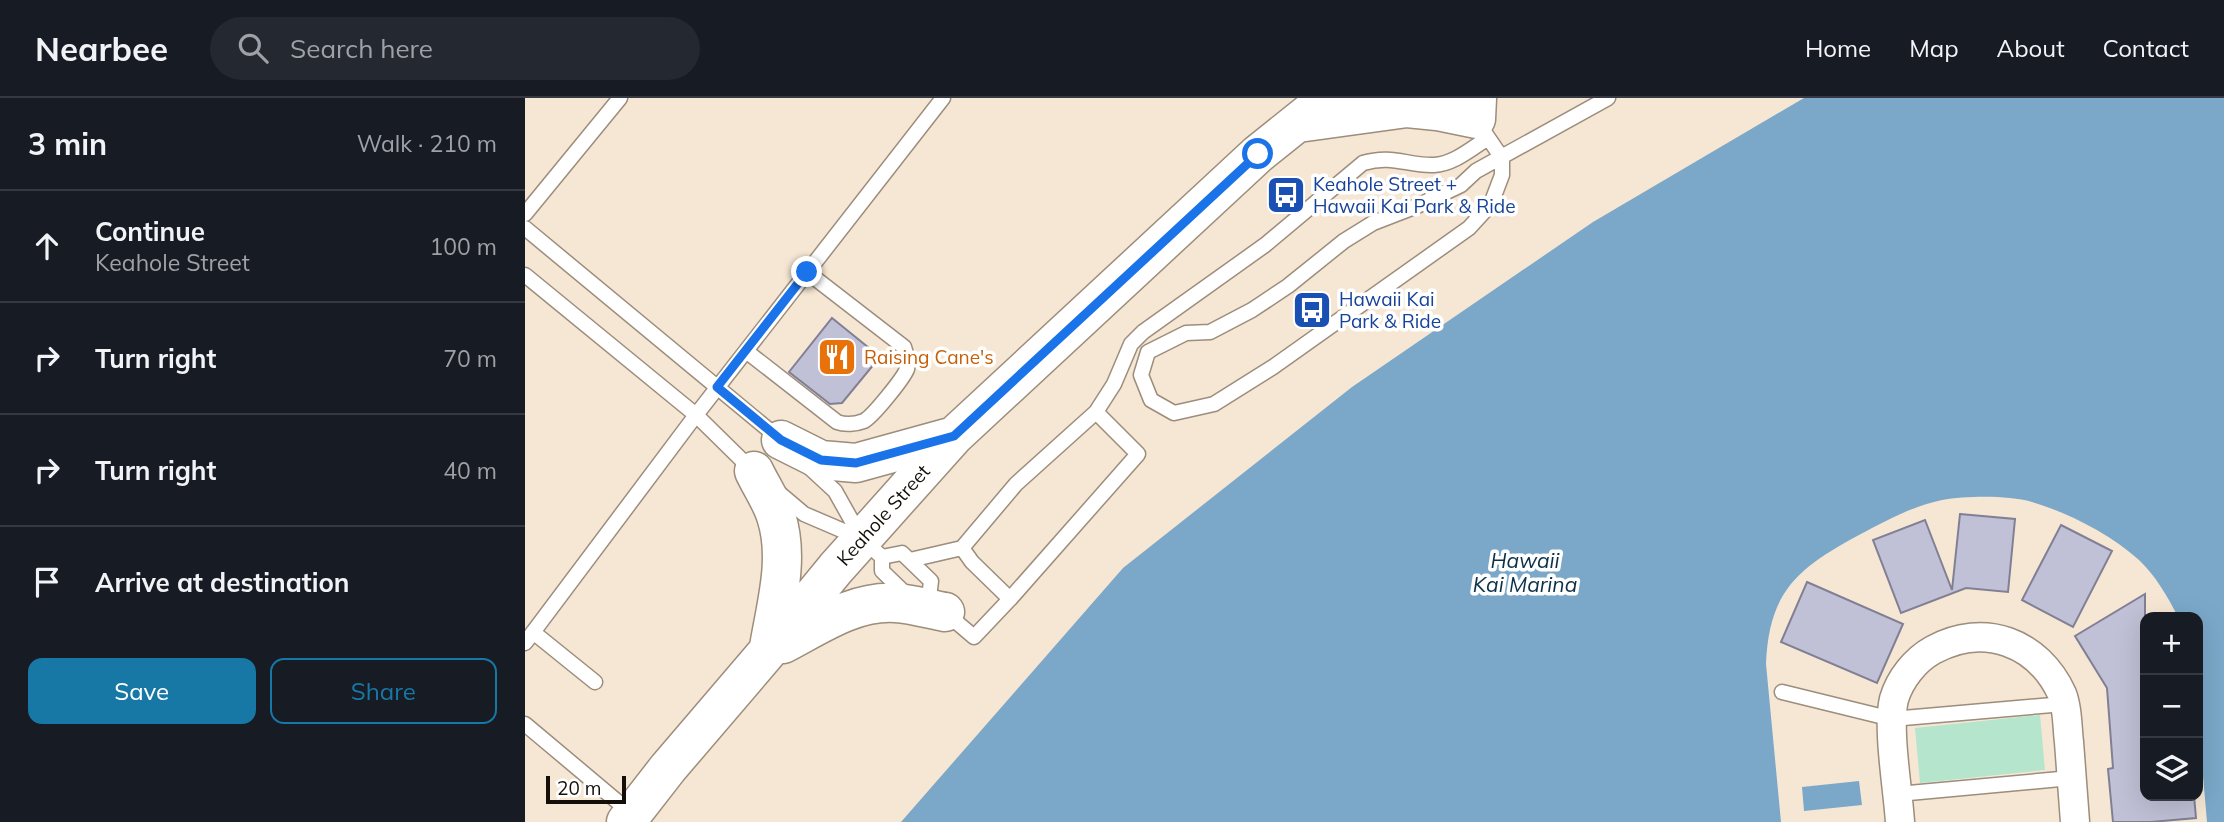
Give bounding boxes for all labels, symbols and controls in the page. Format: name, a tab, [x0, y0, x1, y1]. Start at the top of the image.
search box	[210, 17, 700, 80]
text: Nearbee	[35, 28, 168, 69]
icon: search	[234, 29, 272, 67]
text: Search here	[290, 32, 433, 65]
text: Home	[1805, 33, 1871, 63]
text: Map	[1909, 33, 1959, 63]
text: About	[1997, 33, 2065, 63]
text: Contact	[2103, 33, 2189, 63]
text: 3 min	[28, 125, 107, 163]
text: Walk · 210 m	[357, 129, 497, 158]
route start	[1242, 138, 1273, 169]
place label: Keahole Street + Hawaii Kai Park & Ride	[1313, 172, 1516, 218]
bus stop icon: Keahole Street + Hawaii Kai Park & Ride	[1265, 174, 1307, 216]
text: Continue	[95, 215, 205, 248]
icon: ahead	[28, 227, 66, 265]
text: 100 m	[429, 232, 497, 261]
text: Keahole Street	[95, 248, 250, 277]
route end	[791, 256, 822, 287]
place label: Hawaii Kai Park & Ride	[1339, 287, 1441, 333]
bus stop icon: Hawaii Kai Park & Ride	[1291, 289, 1333, 331]
restaurant icon: Raising Cane's	[816, 336, 858, 378]
icon: right	[28, 339, 66, 377]
text: Turn right	[95, 342, 216, 375]
text: 70 m	[443, 344, 497, 373]
place label: Raising Cane's	[864, 345, 994, 369]
icon: right	[28, 451, 66, 489]
text: Turn right	[95, 454, 216, 487]
text: 40 m	[443, 456, 497, 485]
street label: Keahole Street	[831, 459, 935, 571]
water label: Hawaii Kai Marina	[1473, 547, 1577, 597]
icon: arrive	[28, 563, 66, 601]
text: Arrive at destination	[95, 566, 350, 599]
map controls	[2140, 612, 2203, 801]
button: +	[2140, 612, 2203, 675]
button: Save	[28, 658, 256, 724]
button: Share	[270, 658, 497, 724]
button: −	[2140, 675, 2203, 738]
button: layers	[2140, 738, 2203, 801]
scale bar	[546, 773, 627, 805]
text: 20 m	[557, 776, 601, 800]

